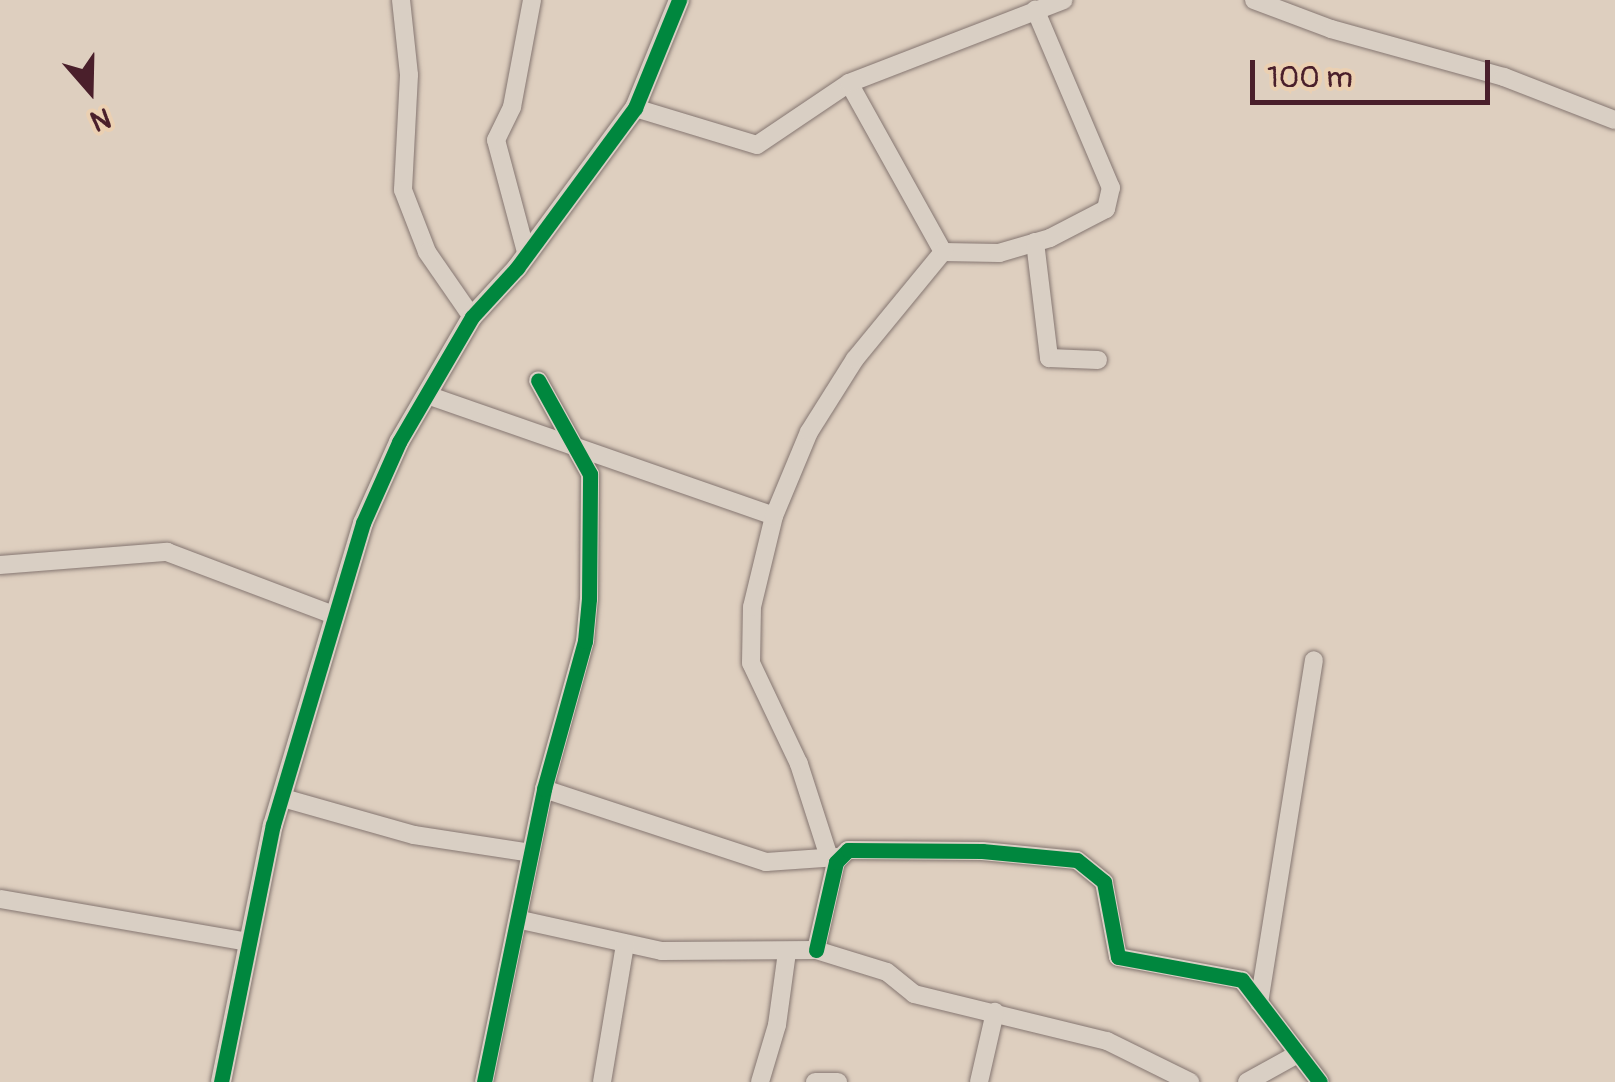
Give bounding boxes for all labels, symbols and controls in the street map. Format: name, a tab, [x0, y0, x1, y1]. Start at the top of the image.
north arrow	[40, 40, 140, 140]
scale bar	[1255, 40, 1495, 102]
text: 100 m	[1267, 59, 1353, 96]
text: N	[86, 99, 115, 138]

